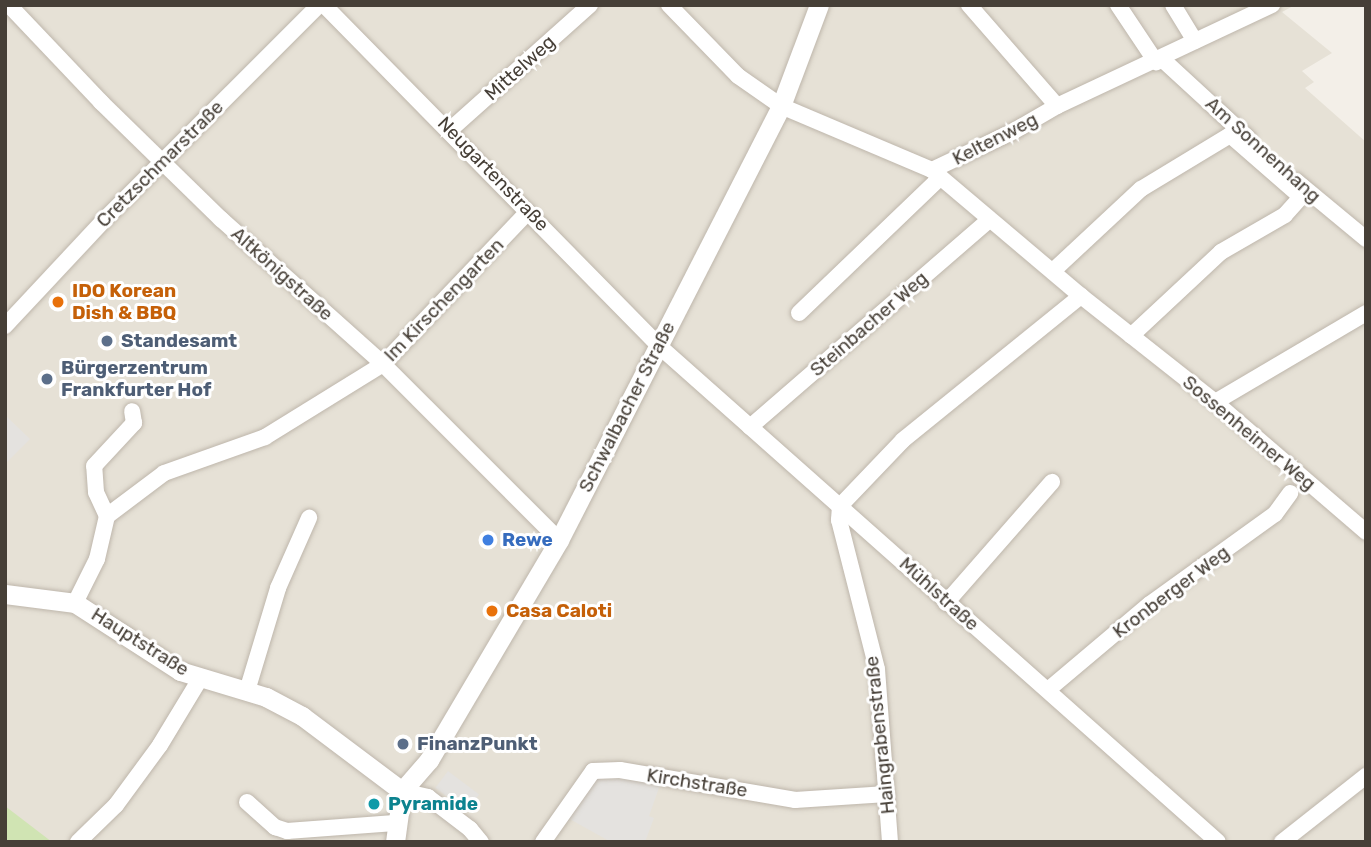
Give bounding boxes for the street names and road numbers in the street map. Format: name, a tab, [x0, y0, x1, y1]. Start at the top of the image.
street label: Mittelweg	[480, 31, 560, 105]
street label: Am Sonnenhang	[1201, 92, 1325, 208]
street label: Cretzschmarstraße	[92, 96, 228, 232]
street label: Keltenweg	[949, 108, 1041, 170]
street label: Neugartenstraße	[433, 112, 553, 236]
street label: Altkönigstraße	[226, 222, 338, 326]
street label: Im Kirschengarten	[379, 234, 509, 366]
street label: Steinbacher Weg	[805, 266, 933, 382]
street label: Schwalbacher Straße	[574, 318, 680, 496]
street label: Sossenheimer Weg	[1178, 371, 1320, 495]
street label: Kronberger Weg	[1108, 541, 1234, 643]
street label: Mühlstraße	[895, 552, 983, 636]
street label: Hauptstraße	[87, 603, 193, 681]
street label: Haingrabenstraße	[860, 655, 900, 815]
street label: Kirchstraße	[645, 764, 749, 802]

